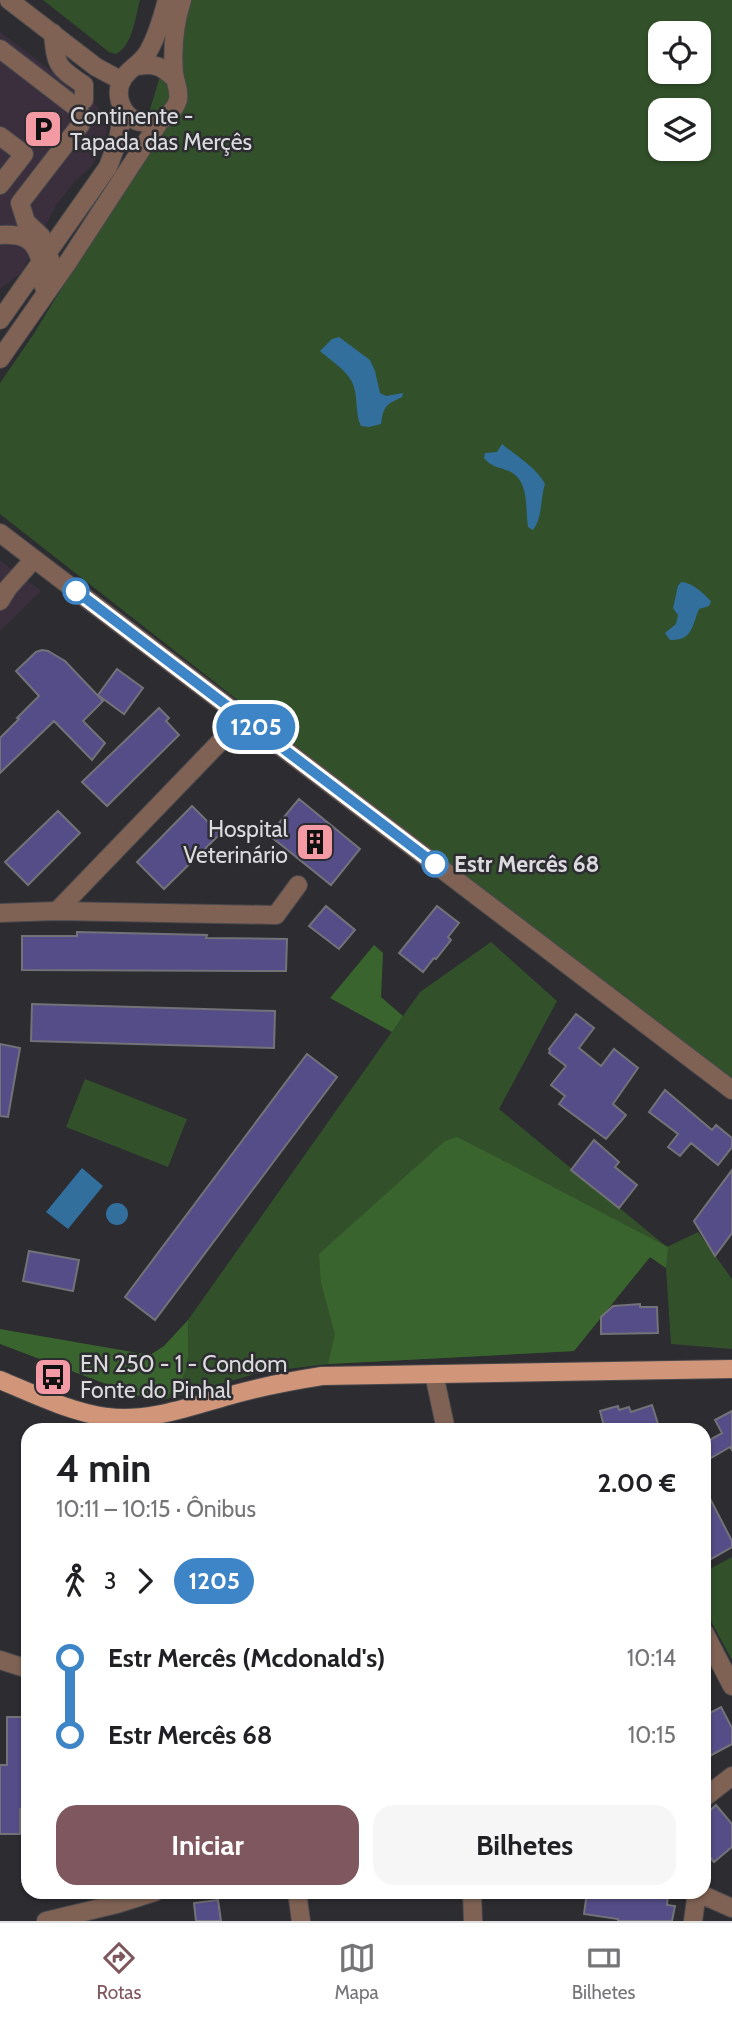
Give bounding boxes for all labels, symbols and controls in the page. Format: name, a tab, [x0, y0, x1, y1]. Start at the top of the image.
map controls	[648, 21, 711, 161]
button: locate	[648, 21, 711, 84]
button: layers	[648, 98, 711, 161]
place label: Continente - Tapada das Merçês	[70, 102, 252, 156]
parking icon: Continente - Tapada das Merçês	[22, 108, 64, 150]
unlabelled marker	[63, 578, 89, 604]
line badge: 1205	[207, 704, 305, 750]
text: 1205	[230, 712, 282, 741]
place label: Hospital Veterinário	[183, 815, 289, 869]
building icon: Hospital Veterinário	[294, 821, 336, 863]
place label: Estr Mercês 68	[454, 850, 600, 878]
marker: Estr Mercês 68	[422, 851, 448, 877]
place label: EN 250 - 1 - Condom Fonte do Pinhal	[80, 1350, 287, 1404]
bus stop icon: EN 250 - 1 - Condom Fonte do Pinhal	[32, 1356, 74, 1398]
text: 4 min	[56, 1445, 151, 1492]
text: 2.00 €	[597, 1467, 676, 1499]
text: 10:11 – 10:15 · Ônibus	[56, 1495, 256, 1523]
icon: walk	[56, 1562, 94, 1600]
icon: forward	[126, 1562, 164, 1600]
text: 1205	[188, 1566, 240, 1595]
text: 3	[104, 1567, 116, 1595]
text: Estr Mercês (Mcdonald's)	[108, 1642, 385, 1674]
text: 10:14	[627, 1644, 676, 1672]
text: Estr Mercês 68	[108, 1719, 272, 1751]
text: 10:15	[628, 1721, 676, 1749]
button: Iniciar	[56, 1805, 359, 1885]
button: Bilhetes	[373, 1805, 676, 1885]
tab: Rotas	[97, 1939, 141, 2004]
tab: Mapa	[334, 1939, 379, 2004]
tab: Bilhetes	[572, 1939, 635, 2004]

